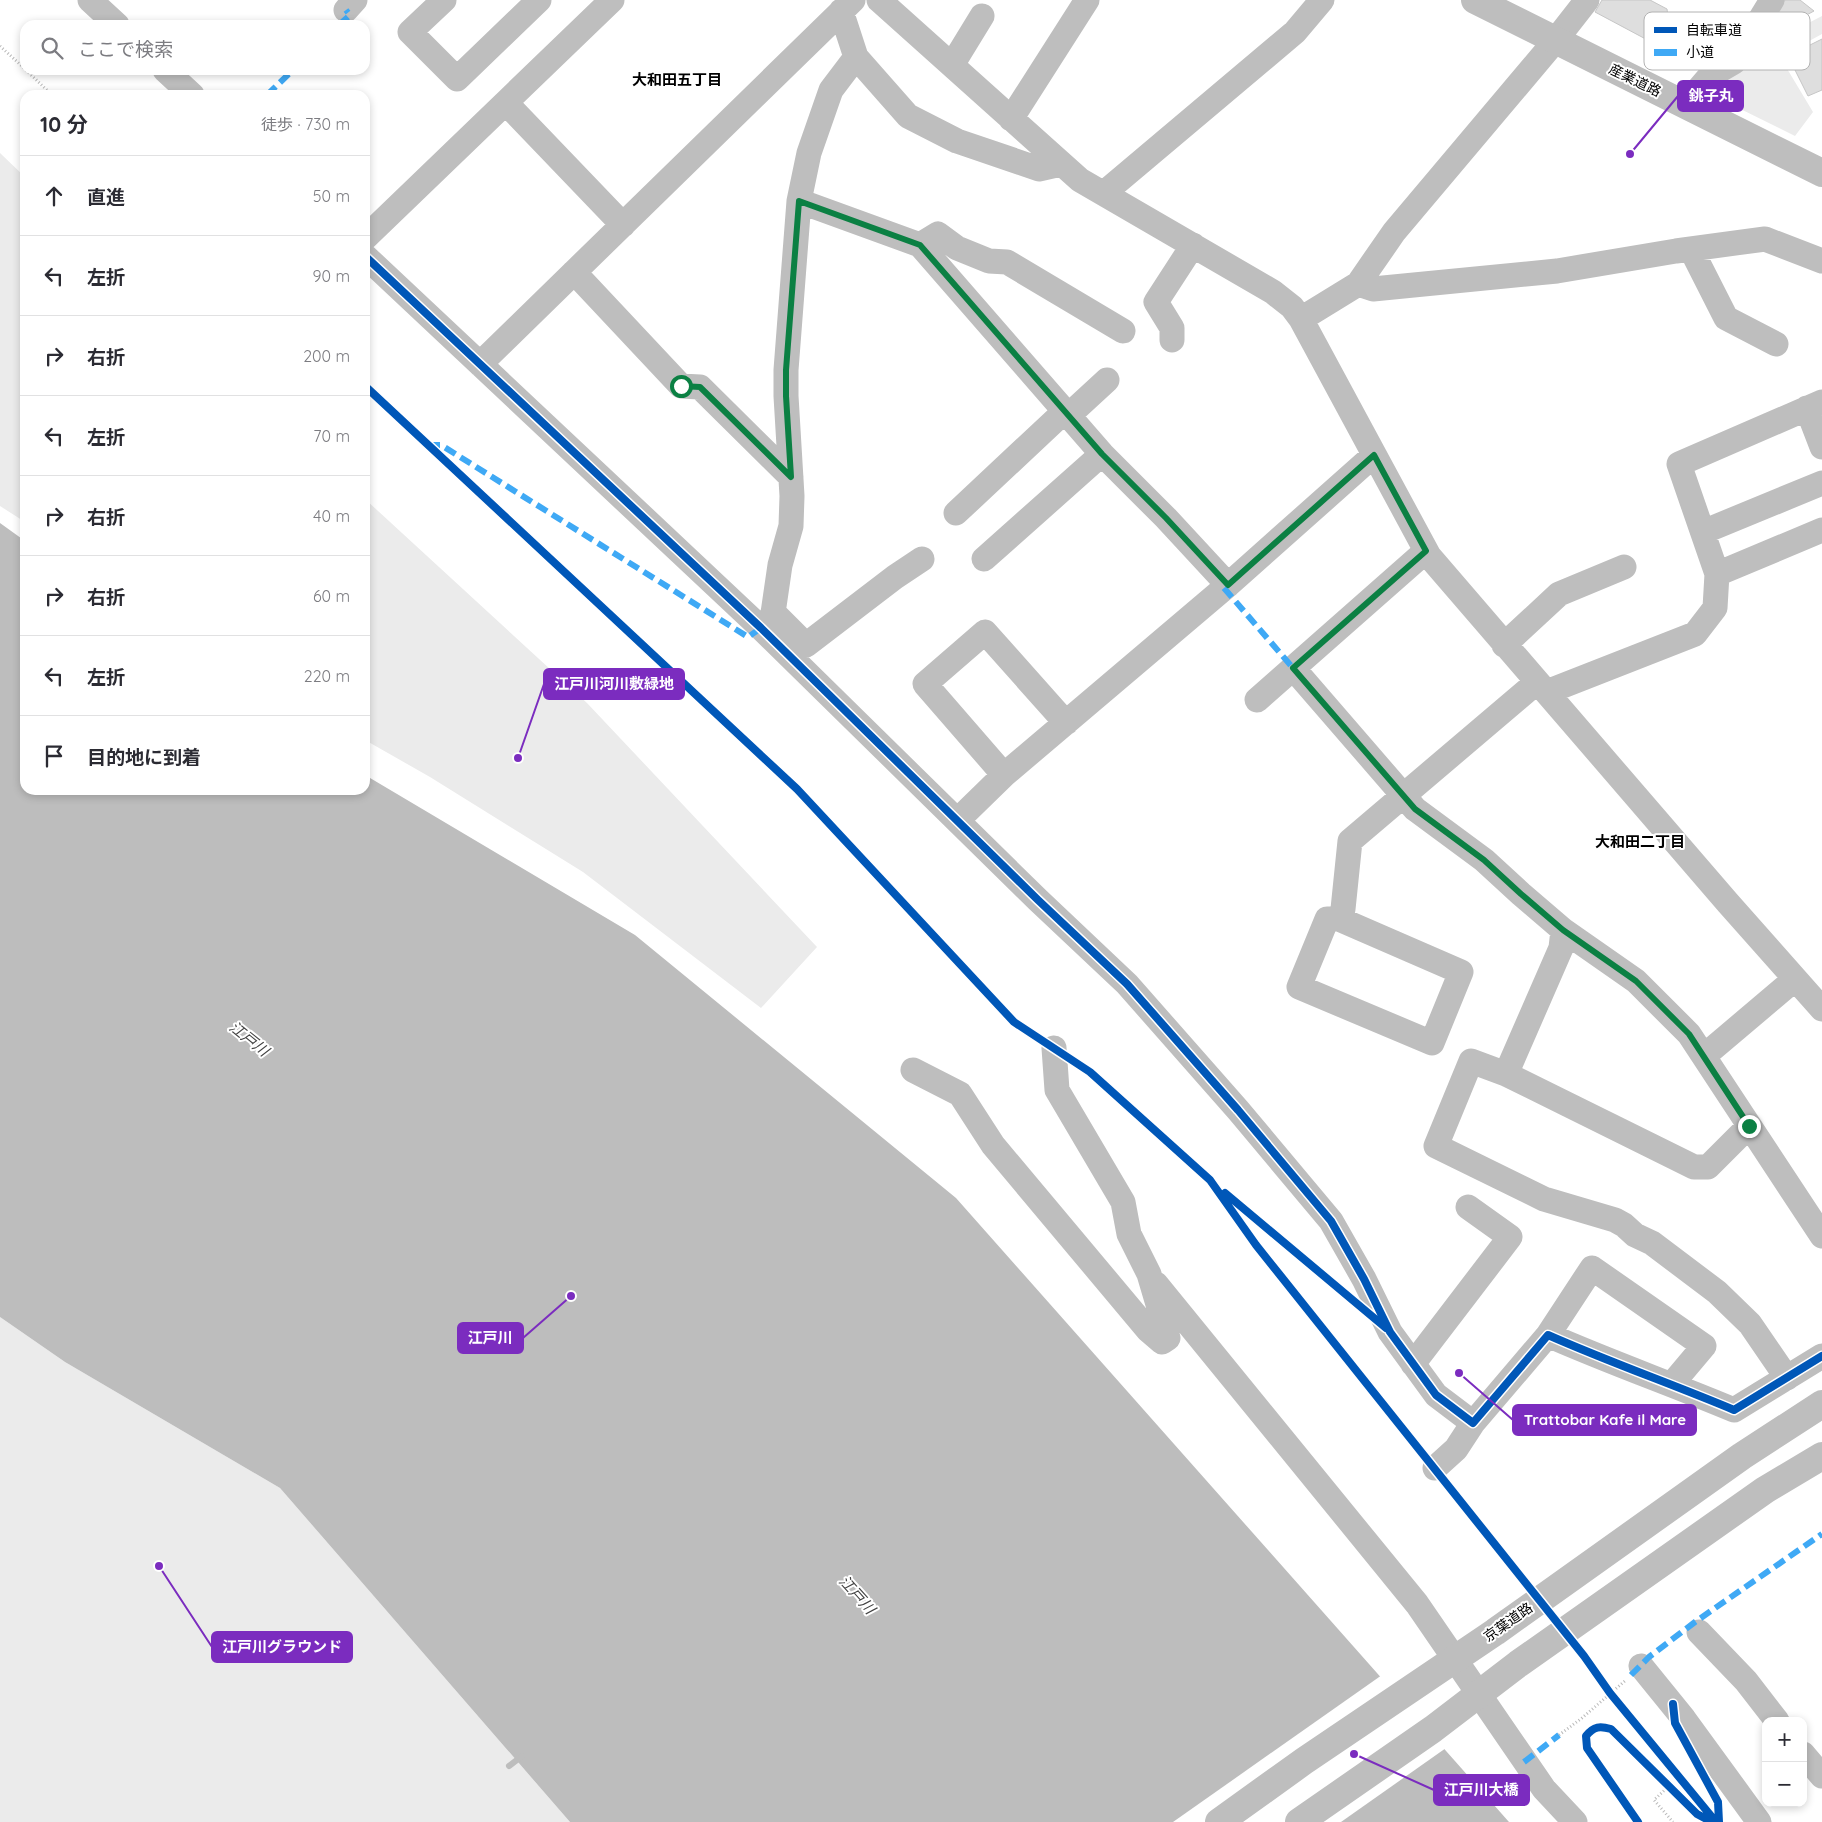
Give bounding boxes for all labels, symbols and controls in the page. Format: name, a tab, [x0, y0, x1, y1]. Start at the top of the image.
legend	[1644, 12, 1810, 70]
search box	[20, 20, 370, 75]
text: 自転車道	[1686, 21, 1742, 39]
icon: search	[38, 34, 66, 62]
text: ここで検索	[78, 37, 173, 61]
text: 小道	[1686, 43, 1714, 61]
street label: 産業道路	[1606, 60, 1664, 100]
district label: 大和田五丁目	[632, 70, 722, 89]
callout: 銚子丸	[1678, 81, 1743, 111]
text: 銚子丸	[1688, 86, 1734, 105]
text: 10 分	[40, 111, 88, 137]
text: 徒歩 · 730 m	[261, 114, 350, 134]
icon: ahead	[40, 182, 68, 210]
text: 直進	[87, 185, 125, 209]
text: 50 m	[313, 186, 350, 206]
icon: left	[40, 262, 68, 290]
text: 左折	[87, 265, 125, 289]
text: 90 m	[313, 266, 350, 286]
icon: right	[40, 342, 68, 370]
text: 右折	[87, 345, 125, 369]
text: 200 m	[303, 346, 350, 366]
route start	[670, 375, 693, 398]
icon: left	[40, 422, 68, 450]
text: 左折	[87, 425, 125, 449]
text: 70 m	[313, 426, 350, 446]
icon: right	[40, 502, 68, 530]
text: 右折	[87, 505, 125, 529]
text: 40 m	[313, 506, 350, 526]
icon: right	[40, 582, 68, 610]
text: 右折	[87, 585, 125, 609]
text: 60 m	[313, 586, 350, 606]
icon: left	[40, 662, 68, 690]
text: 左折	[87, 665, 125, 689]
text: 220 m	[304, 666, 350, 686]
callout: 江戸川河川敷緑地	[544, 669, 684, 699]
text: 江戸川河川敷緑地	[554, 674, 674, 693]
icon: arrive	[40, 742, 68, 770]
text: 目的地に到着	[87, 745, 201, 769]
district label: 大和田二丁目	[1595, 832, 1685, 851]
water label: 江戸川	[226, 1017, 274, 1061]
route end	[1738, 1115, 1761, 1138]
callout: 江戸川	[458, 1323, 523, 1353]
text: 江戸川	[467, 1328, 513, 1347]
callout: Trattobar Kafe il Mare	[1513, 1405, 1696, 1435]
text: Trattobar Kafe il Mare	[1524, 1410, 1686, 1429]
water label: 江戸川	[835, 1572, 881, 1619]
street label: 京葉道路	[1480, 1599, 1536, 1645]
callout: 江戸川グラウンド	[212, 1632, 352, 1662]
text: 江戸川グラウンド	[222, 1637, 342, 1656]
map controls	[1762, 1717, 1807, 1807]
button: +	[1762, 1717, 1807, 1762]
button: −	[1762, 1762, 1807, 1807]
callout: 江戸川大橋	[1434, 1775, 1529, 1805]
text: 江戸川大橋	[1443, 1780, 1519, 1799]

